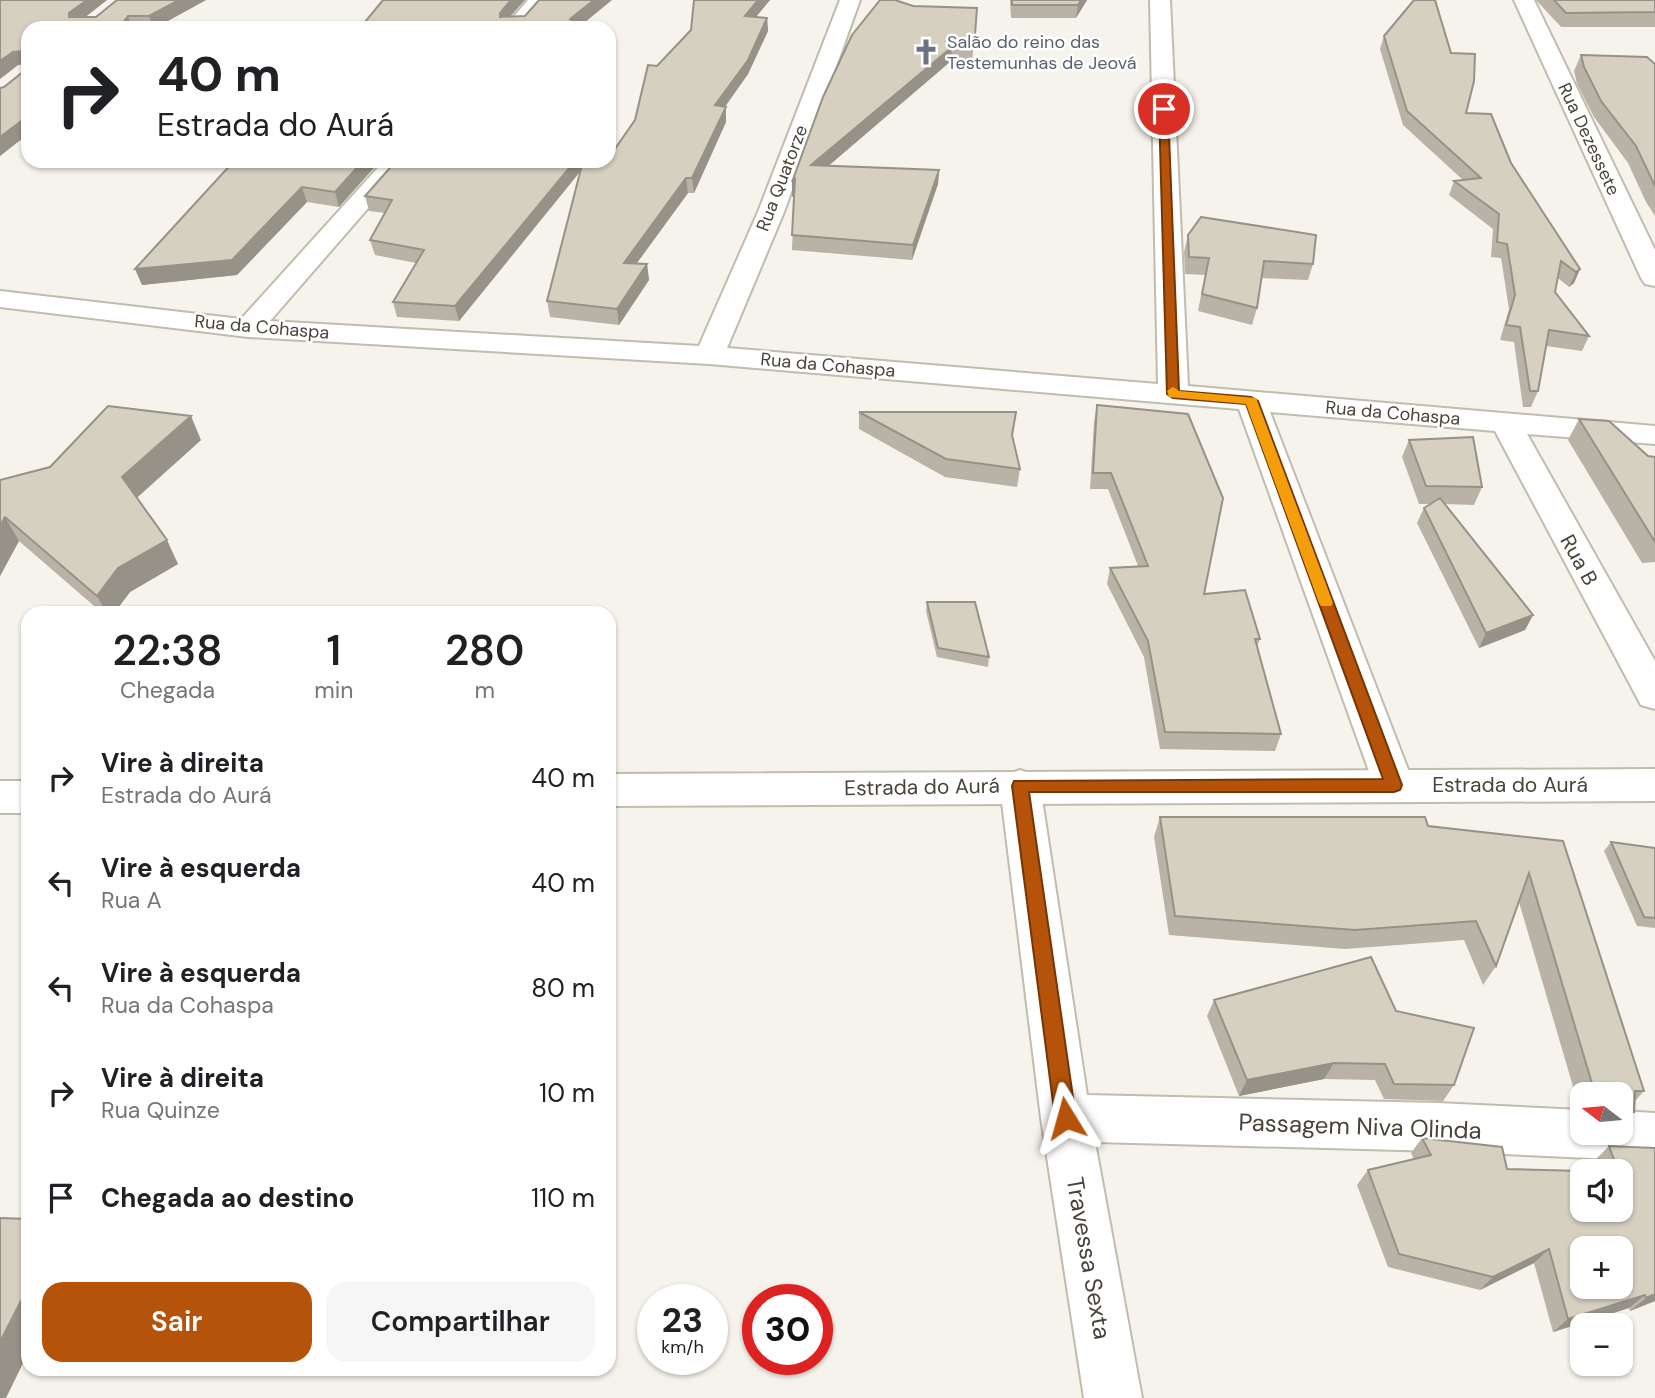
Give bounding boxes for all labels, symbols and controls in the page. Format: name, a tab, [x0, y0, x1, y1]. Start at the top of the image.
place label: Salão do reino das Testemunhas de Jeová	[947, 30, 1137, 75]
church icon: Salão do reino das Testemunhas de Jeová	[911, 37, 941, 67]
text: 40 m	[157, 42, 281, 106]
icon: right	[42, 49, 133, 140]
pin	[1134, 79, 1194, 139]
street label: Rua Dezessete	[1552, 79, 1626, 199]
icon: arrive	[1145, 90, 1183, 128]
text: Estrada do Aurá	[157, 104, 394, 146]
street label: Rua Quatorze	[751, 121, 813, 235]
street label: Rua da Cohaspa	[194, 309, 330, 345]
street label: Rua da Cohaspa	[760, 347, 896, 383]
street label: Rua da Cohaspa	[1325, 395, 1461, 431]
street label: Rua B	[1554, 530, 1604, 590]
text: 22:38	[113, 623, 223, 678]
text: 1	[326, 623, 341, 678]
text: 280	[445, 623, 524, 678]
text: Chegada	[120, 675, 215, 705]
text: min	[314, 675, 353, 705]
text: m	[474, 675, 495, 705]
text: Vire à direita	[101, 746, 264, 780]
icon: right	[42, 759, 80, 797]
text: 40 m	[531, 761, 595, 795]
street label: Estrada do Aurá	[1432, 771, 1588, 799]
street label: Estrada do Aurá	[844, 772, 1000, 802]
text: Estrada do Aurá	[101, 780, 272, 810]
text: Vire à esquerda	[101, 851, 301, 885]
icon: left	[42, 864, 80, 902]
text: 40 m	[531, 866, 595, 900]
text: Rua A	[101, 885, 162, 915]
text: Vire à esquerda	[101, 956, 301, 990]
icon: left	[42, 969, 80, 1007]
text: 80 m	[531, 971, 595, 1005]
text: Rua da Cohaspa	[101, 990, 274, 1020]
text: Vire à direita	[101, 1061, 264, 1095]
icon: right	[42, 1074, 80, 1112]
text: 10 m	[539, 1076, 595, 1110]
position arrow	[1029, 1081, 1103, 1155]
north arrow	[1570, 1082, 1633, 1144]
map controls	[1570, 1082, 1633, 1376]
text: Rua Quinze	[101, 1095, 220, 1125]
street label: Passagem Niva Olinda	[1238, 1106, 1482, 1146]
button: sound	[1570, 1159, 1633, 1222]
street label: Travessa Sexta	[1059, 1174, 1119, 1342]
icon: arrive	[42, 1179, 80, 1217]
text: Chegada ao destino	[101, 1181, 354, 1215]
text: 110 m	[531, 1181, 595, 1215]
button: +	[1570, 1236, 1633, 1299]
button: Sair	[42, 1282, 312, 1362]
button: Compartilhar	[326, 1282, 595, 1362]
speed limit sign: 30	[742, 1284, 833, 1375]
text: 23	[662, 1297, 703, 1343]
button: −	[1570, 1313, 1633, 1376]
text: km/h	[661, 1335, 704, 1359]

